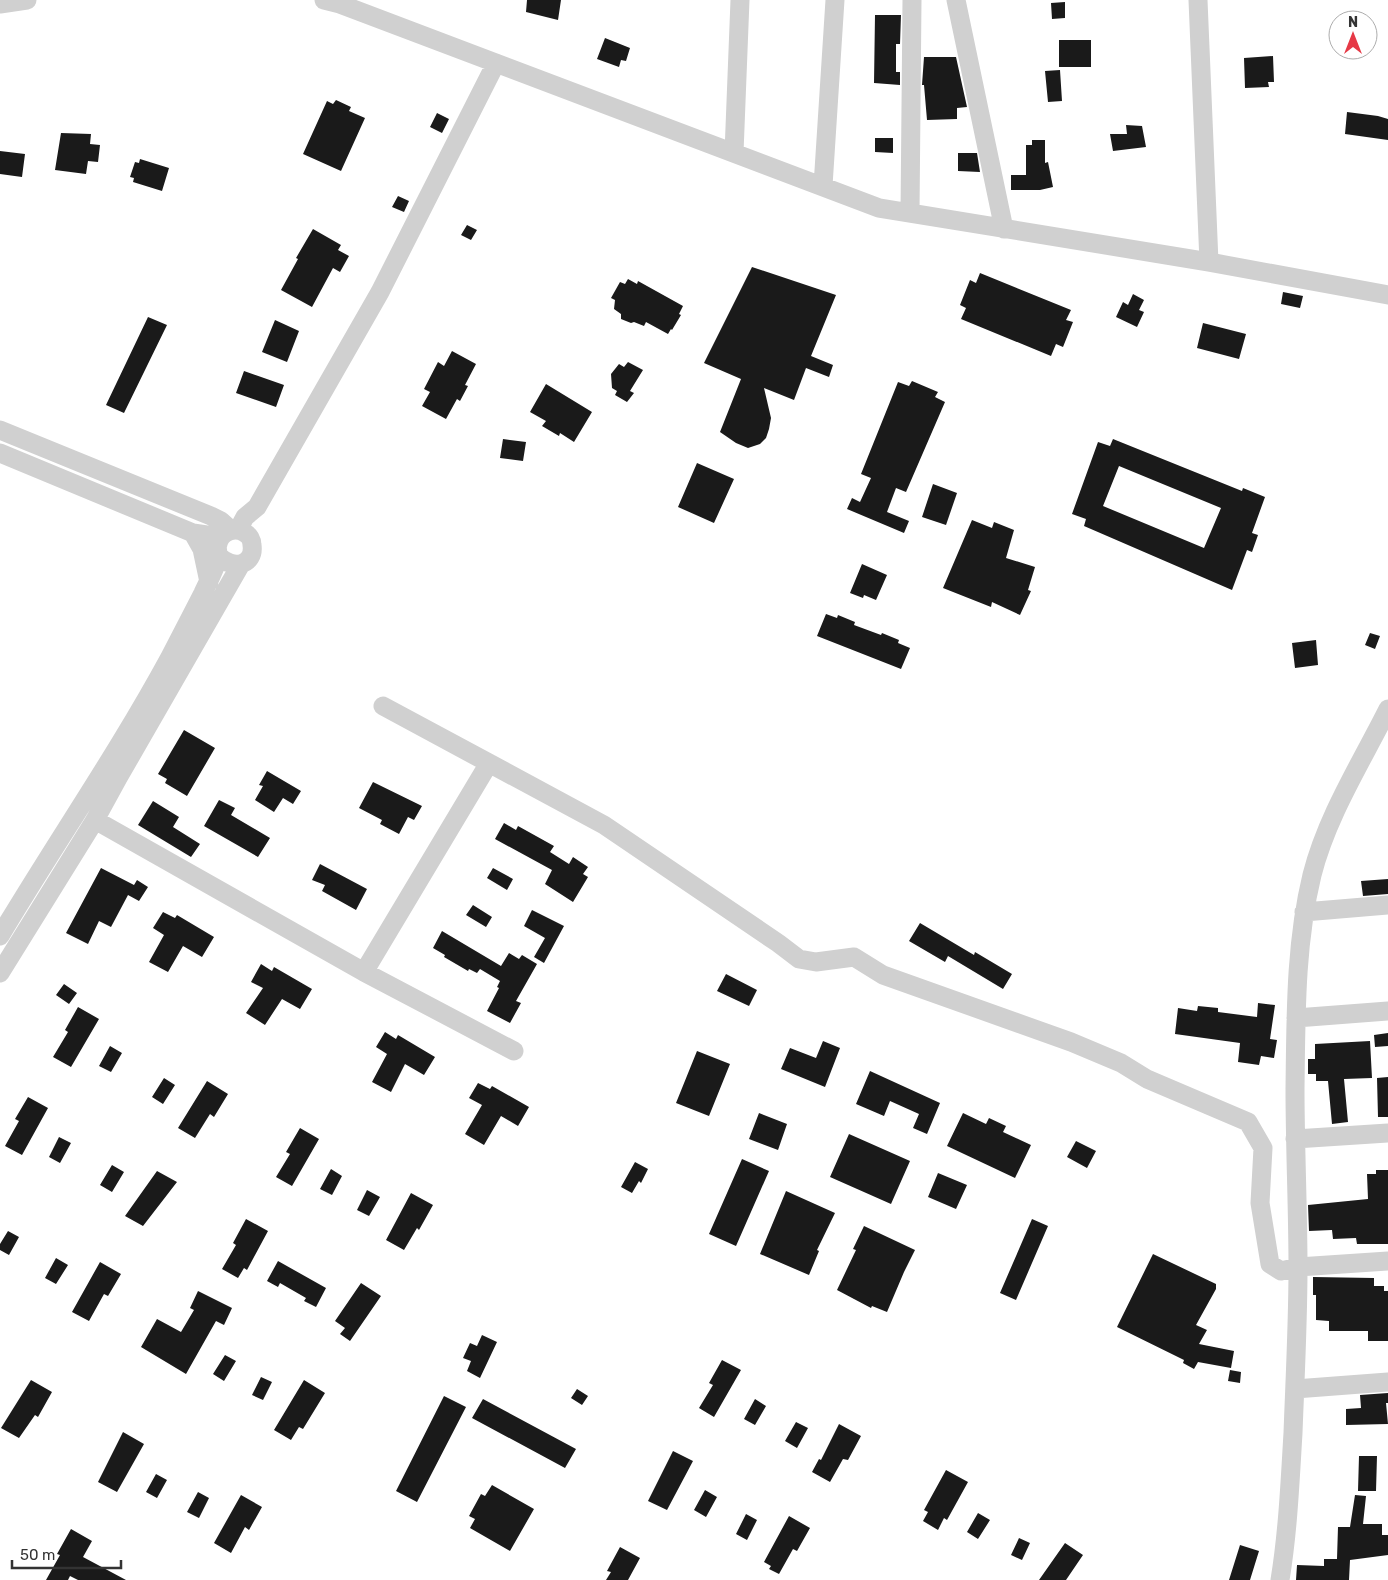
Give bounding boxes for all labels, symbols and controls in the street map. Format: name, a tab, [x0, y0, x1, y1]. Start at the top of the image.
north arrow	[1328, 10, 1378, 60]
text: N	[1348, 14, 1358, 31]
scale bar	[12, 1538, 121, 1570]
text: 50 m	[20, 1546, 55, 1564]

